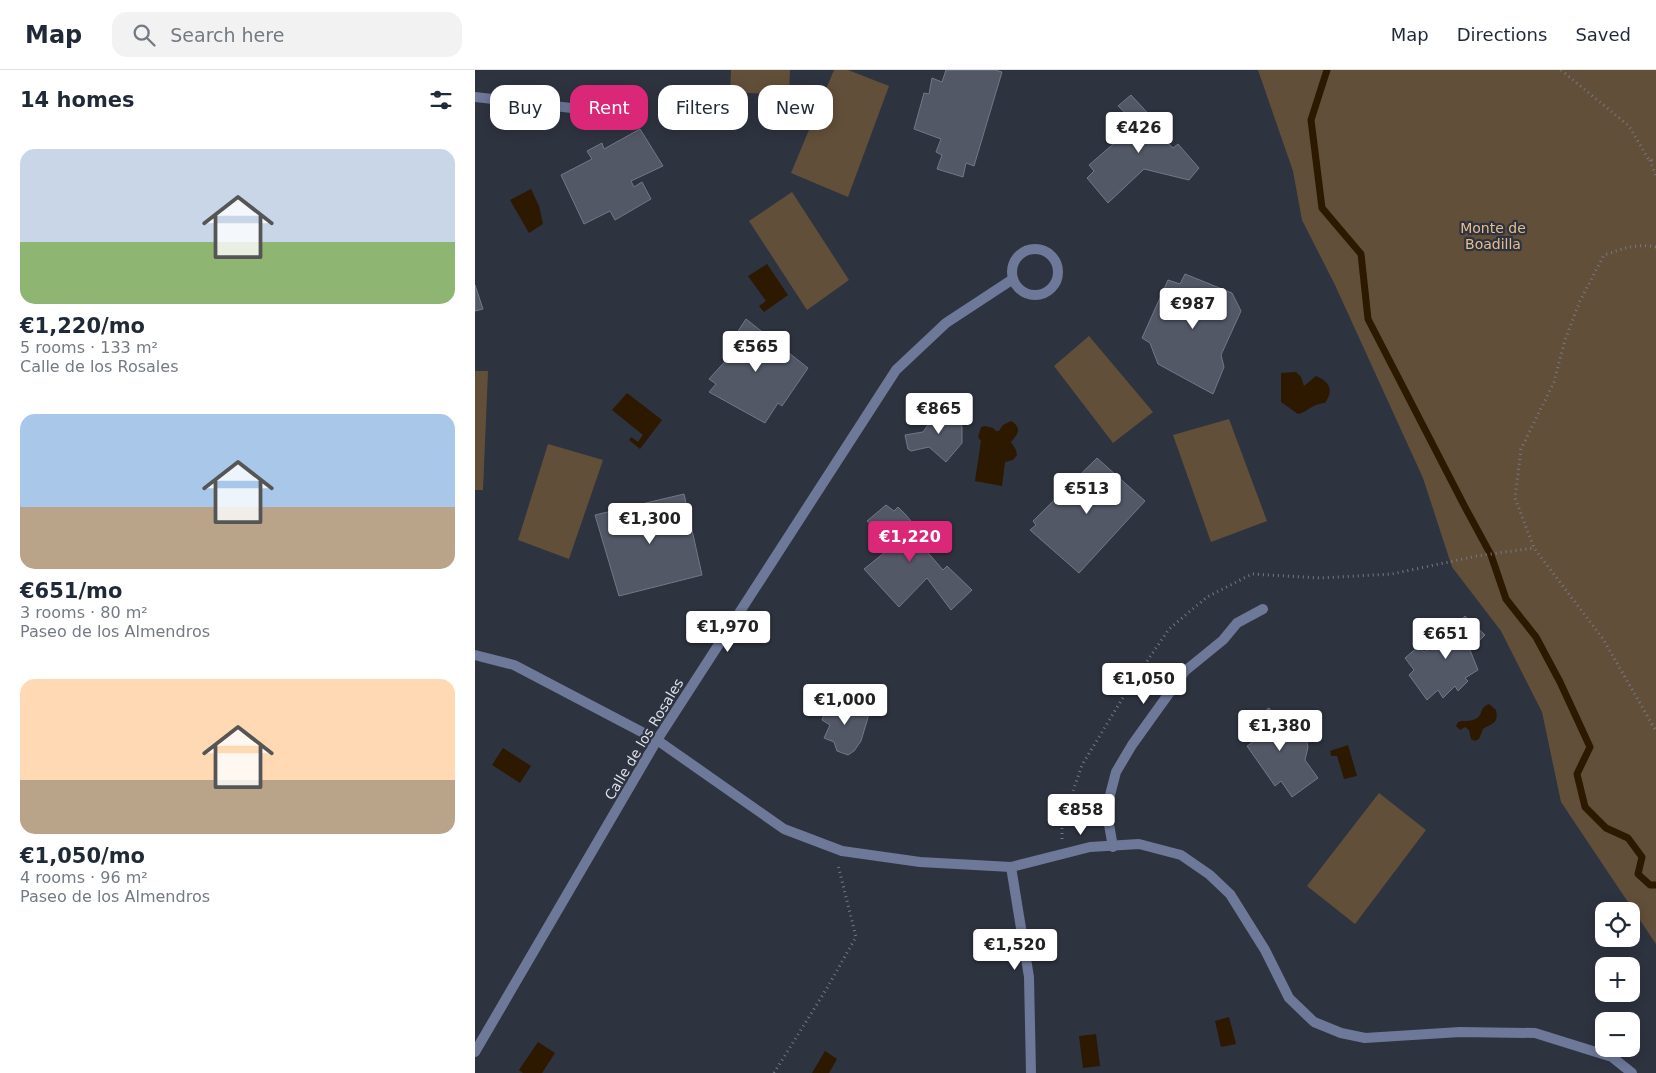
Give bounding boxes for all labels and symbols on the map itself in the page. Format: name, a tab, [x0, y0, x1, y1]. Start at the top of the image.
pin: €426	[1109, 112, 1169, 154]
park label: Monte de Boadilla	[1460, 220, 1526, 252]
pin: €987	[1163, 288, 1223, 330]
pin: €565	[726, 330, 786, 373]
pin: €865	[909, 392, 969, 435]
pin: €513	[1057, 472, 1117, 515]
pin: €1,300	[609, 502, 691, 545]
pin: €1,220	[869, 520, 951, 563]
pin: €1,970	[687, 610, 769, 653]
pin: €651	[1416, 618, 1476, 660]
pin: €1,050	[1103, 662, 1185, 705]
street label: Calle de los Rosales	[601, 675, 687, 803]
pin: €1,000	[804, 684, 886, 726]
pin: €1,380	[1239, 710, 1321, 752]
pin: €858	[1051, 794, 1111, 836]
pin: €1,520	[974, 928, 1056, 971]

